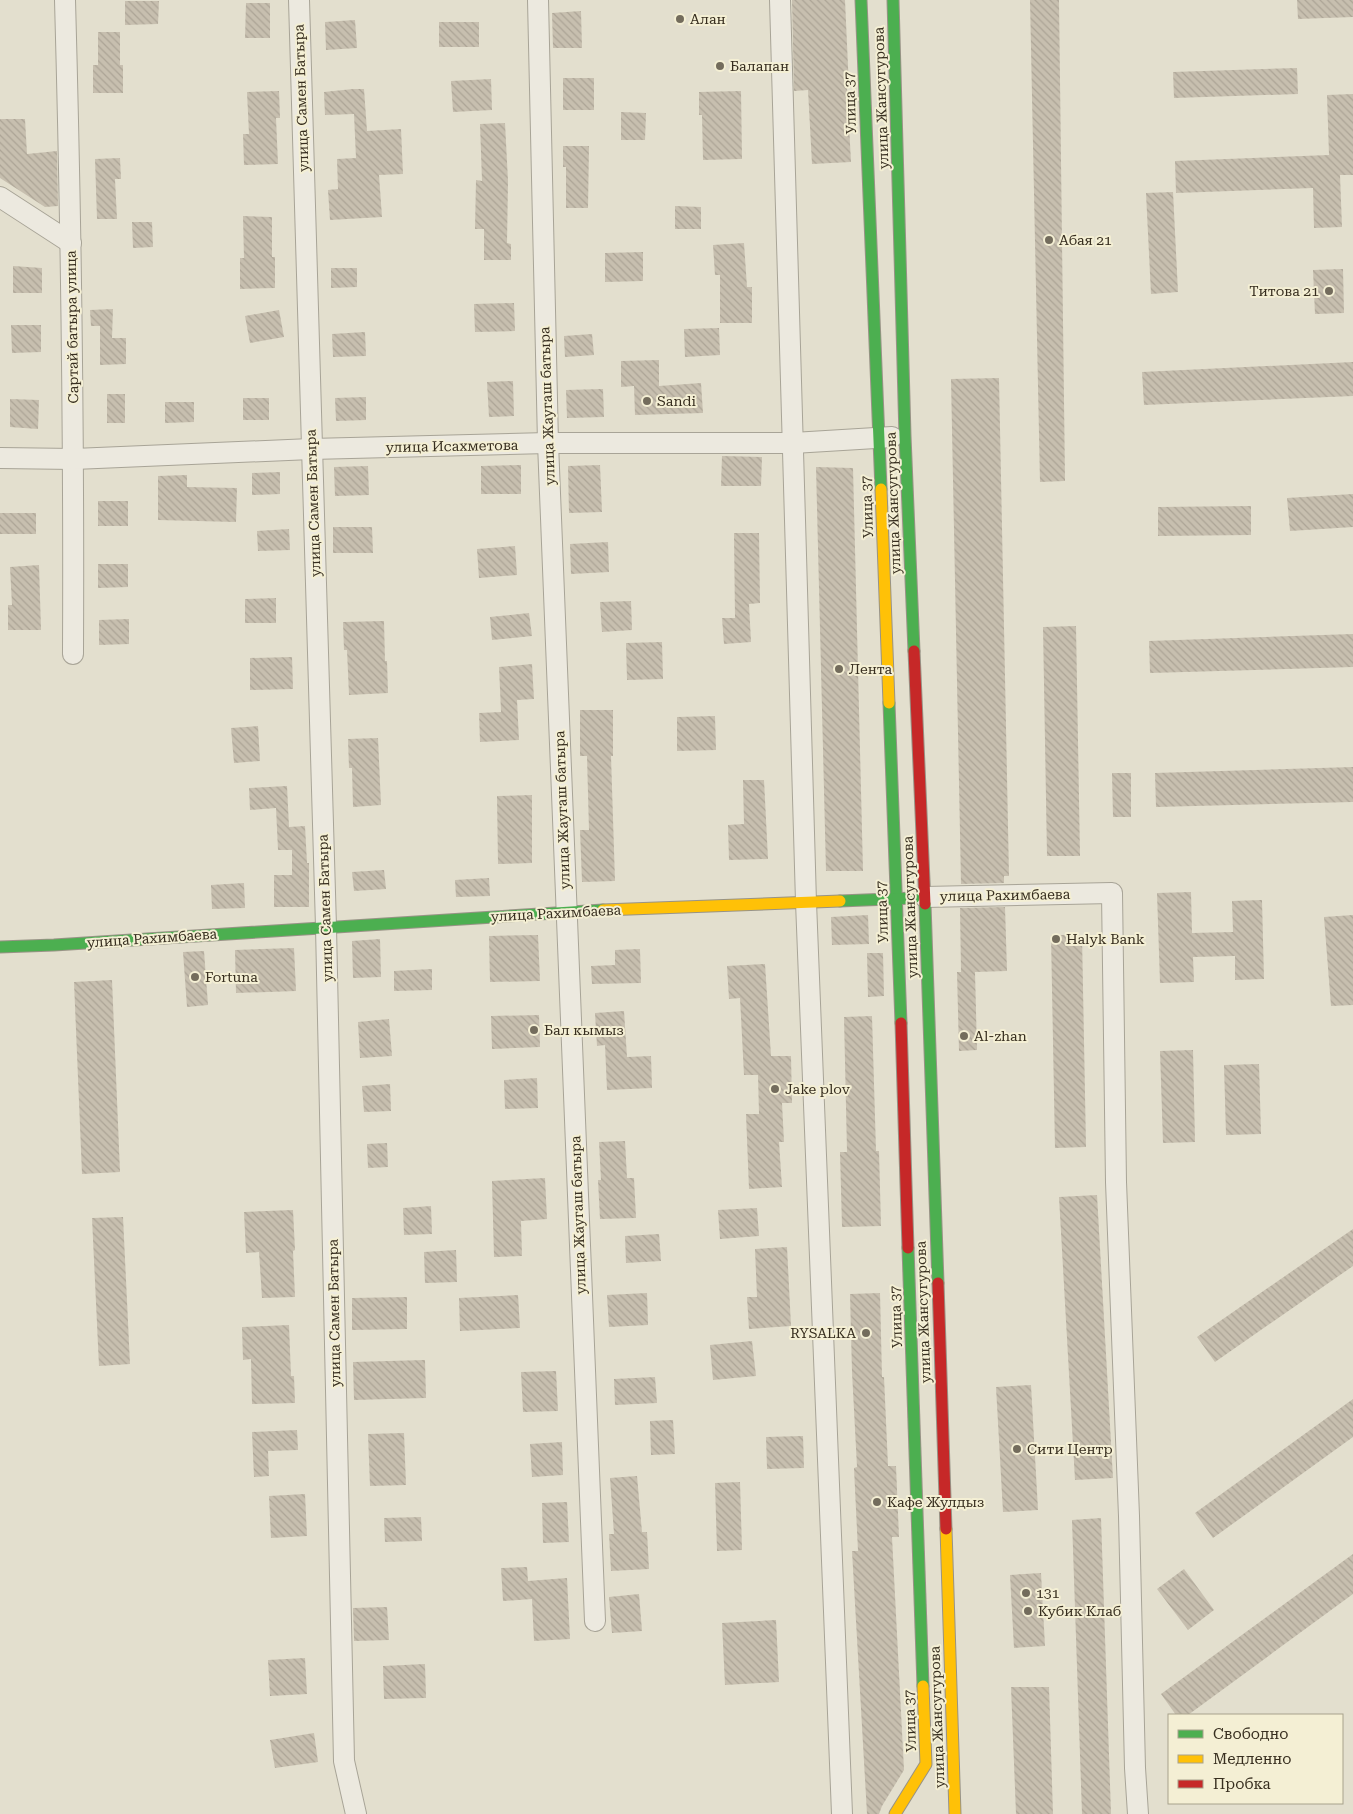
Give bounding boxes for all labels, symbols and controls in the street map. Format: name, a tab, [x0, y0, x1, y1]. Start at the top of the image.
place label: Алан	[690, 11, 726, 27]
marker: Алан	[674, 13, 686, 25]
street label: улица Самен Батыра	[290, 23, 312, 172]
street label: улица Жансугурова	[871, 26, 891, 169]
place label: Балапан	[730, 58, 789, 74]
marker: Балапан	[714, 60, 726, 72]
street label: Улица 37	[841, 71, 859, 135]
place label: Абая 21	[1059, 232, 1112, 248]
marker: Абая 21	[1043, 234, 1055, 246]
street label: Сартай батыра улица	[63, 250, 81, 404]
place label: Титова 21	[1249, 283, 1319, 299]
marker: Титова 21	[1323, 285, 1335, 297]
street label: улица Жаугаш батыра	[536, 326, 558, 486]
place label: Sandi	[657, 393, 696, 409]
marker: Sandi	[641, 395, 653, 407]
street label: улица Самен Батыра	[302, 428, 324, 577]
street label: улица Жансугурова	[883, 431, 903, 574]
street label: улица Исахметова	[386, 437, 519, 455]
street label: Улица 37	[858, 475, 876, 539]
place label: Лента	[849, 661, 892, 677]
marker: Лента	[833, 663, 845, 675]
street label: улица Жаугаш батыра	[551, 730, 573, 890]
street label: улица Самен Батыра	[314, 833, 336, 982]
street label: улица Жансугурова	[900, 835, 920, 978]
street label: Улица 37	[873, 880, 891, 944]
street label: улица Рахимбаева	[940, 886, 1071, 904]
street label: улица Рахимбаева	[490, 902, 622, 924]
street label: улица Рахимбаева	[86, 925, 218, 951]
place label: Halyk Bank	[1066, 931, 1145, 947]
marker: Halyk Bank	[1050, 933, 1062, 945]
place label: Fortuna	[205, 969, 258, 985]
marker: Fortuna	[189, 971, 201, 983]
place label: Бал кымыз	[544, 1022, 624, 1038]
marker: Бал кымыз	[528, 1024, 540, 1036]
place label: Al-zhan	[974, 1028, 1027, 1044]
marker: Al-zhan	[958, 1030, 970, 1042]
place label: Jake plov	[785, 1081, 851, 1097]
marker: Jake plov	[769, 1083, 781, 1095]
street label: улица Жаугаш батыра	[567, 1135, 589, 1295]
street label: улица Самен Батыра	[325, 1238, 343, 1387]
street label: улица Жансугурова	[913, 1240, 933, 1383]
street label: Улица 37	[887, 1285, 905, 1349]
place label: RYSALKA	[790, 1325, 856, 1341]
marker: RYSALKA	[860, 1327, 872, 1339]
place label: Сити Центр	[1027, 1441, 1113, 1457]
marker: Сити Центр	[1011, 1443, 1023, 1455]
place label: Кафе Жулдыз	[887, 1494, 984, 1510]
marker: Кафе Жулдыз	[871, 1496, 883, 1508]
place label: 131	[1036, 1585, 1060, 1601]
marker: 131	[1020, 1587, 1032, 1599]
place label: Кубик Клаб	[1038, 1603, 1121, 1619]
marker: Кубик Клаб	[1022, 1605, 1034, 1617]
street label: улица Жансугурова	[927, 1645, 947, 1788]
street label: Улица 37	[901, 1689, 919, 1753]
legend	[1168, 1714, 1343, 1804]
text: Свободно	[1213, 1725, 1288, 1743]
text: Медленно	[1213, 1750, 1292, 1768]
text: Пробка	[1213, 1775, 1271, 1793]

